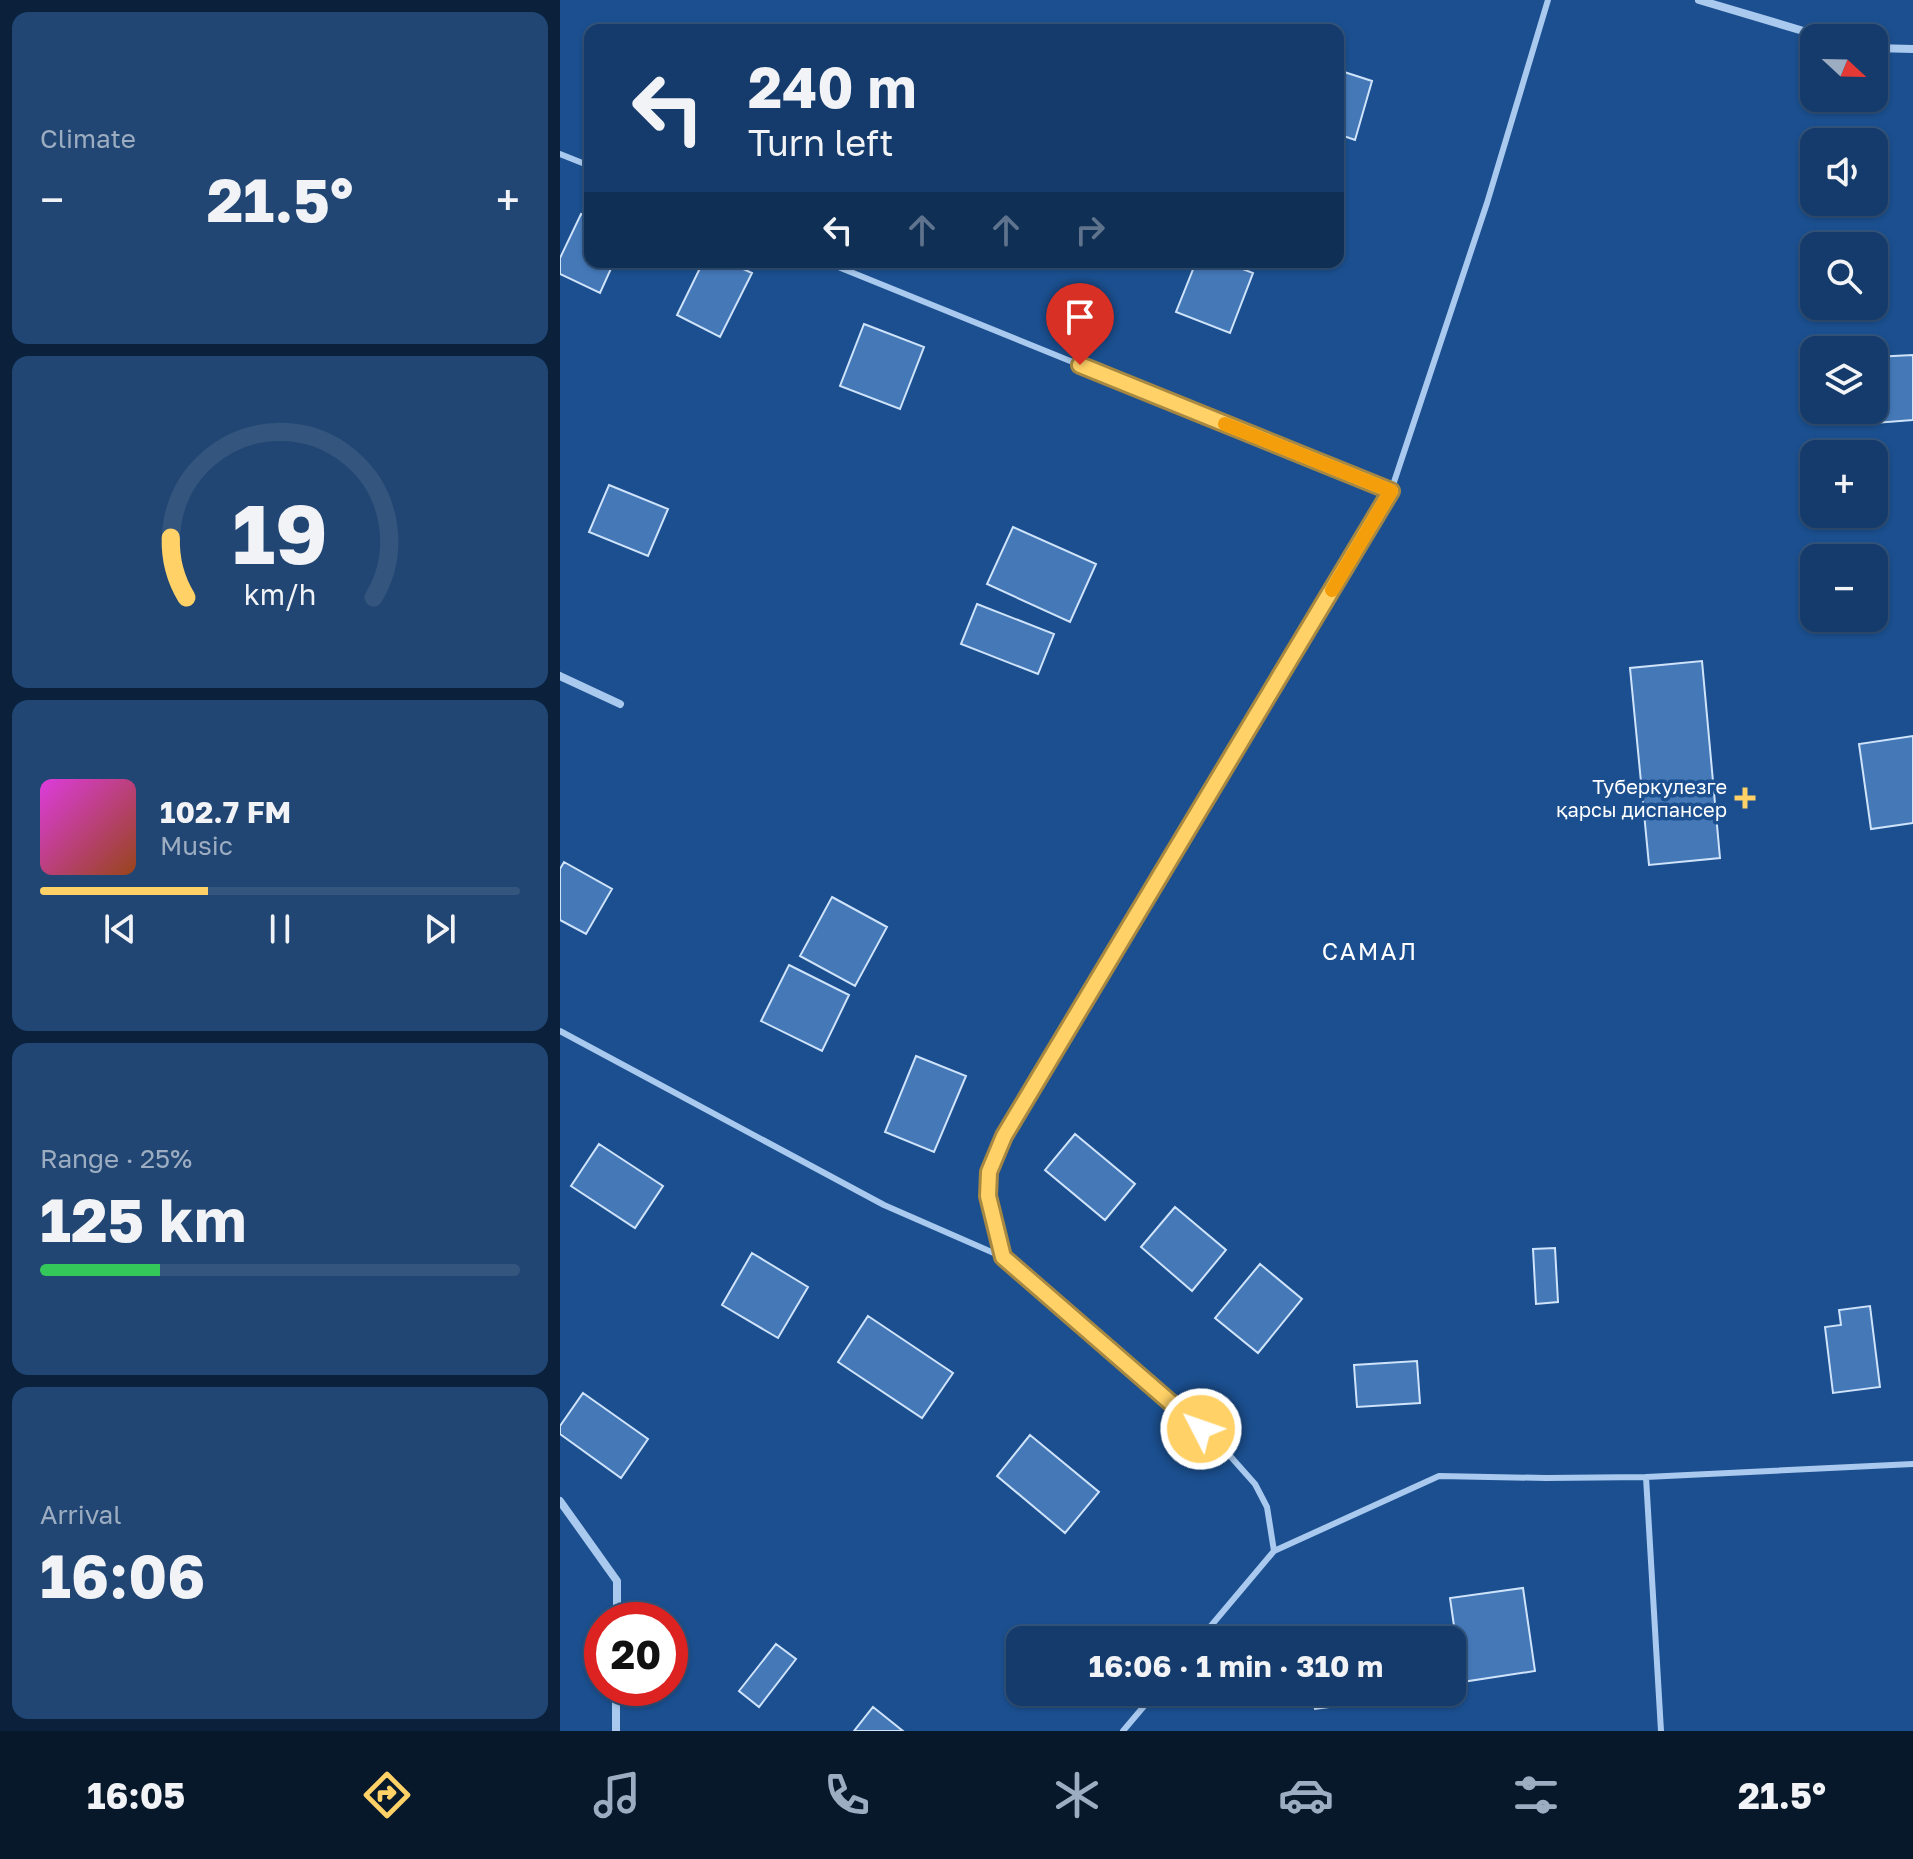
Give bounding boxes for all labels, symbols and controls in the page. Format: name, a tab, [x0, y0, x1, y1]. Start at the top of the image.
north arrow	[1800, 24, 1888, 112]
map controls	[1800, 24, 1888, 632]
text: 240 m	[748, 53, 917, 120]
icon: left	[616, 56, 720, 160]
text: Turn left	[748, 121, 894, 164]
text: Climate	[40, 123, 136, 154]
button: sound	[1800, 128, 1888, 216]
text: 21.5°	[207, 163, 353, 235]
text: −	[40, 173, 64, 226]
text: +	[496, 173, 520, 226]
icon: left	[816, 208, 860, 252]
icon: ahead	[900, 208, 944, 252]
icon: ahead	[984, 208, 1028, 252]
icon: right	[1068, 208, 1112, 252]
button: search	[1800, 232, 1888, 320]
pin	[1046, 283, 1114, 365]
icon: arrive	[1058, 295, 1102, 339]
button: layers	[1800, 336, 1888, 424]
button: +	[1800, 440, 1888, 528]
text: 19	[232, 481, 328, 581]
button: −	[1800, 544, 1888, 632]
text: km/h	[244, 577, 316, 611]
place label: Туберкулезге қарсы диспансер	[1556, 774, 1727, 821]
marker: Туберкулезге қарсы диспансер	[1734, 787, 1756, 809]
text: 102.7 FM	[160, 794, 291, 830]
text: Music	[160, 830, 233, 861]
icon: previous	[98, 907, 142, 951]
icon: pause	[258, 907, 302, 951]
icon: next	[418, 907, 462, 951]
district label: САМАЛ	[1322, 936, 1418, 965]
text: Range · 25%	[40, 1143, 192, 1174]
text: 125 km	[40, 1183, 246, 1255]
position arrow	[1159, 1387, 1243, 1471]
text: Arrival	[40, 1499, 121, 1530]
text: 16:06	[40, 1539, 205, 1611]
speed limit sign: 20	[584, 1602, 688, 1706]
text: 16:06 · 1 min · 310 m	[1089, 1648, 1383, 1684]
icon: directions	[359, 1767, 415, 1823]
icon: music	[589, 1767, 645, 1823]
icon: phone	[819, 1767, 875, 1823]
icon: climate	[1049, 1767, 1105, 1823]
icon: car	[1278, 1767, 1334, 1823]
icon: filters	[1508, 1767, 1564, 1823]
text: 16:05	[87, 1774, 185, 1817]
text: 21.5°	[1738, 1774, 1826, 1817]

